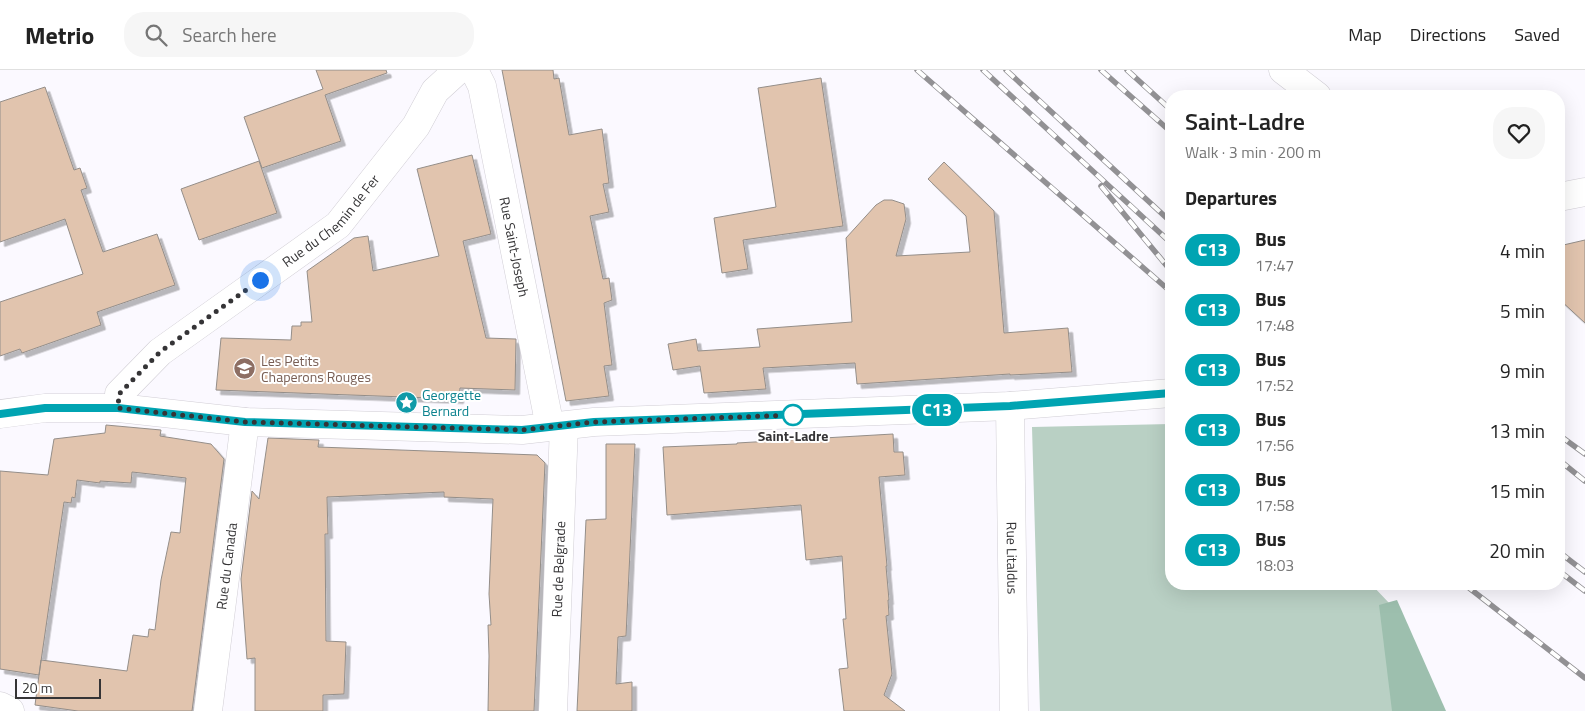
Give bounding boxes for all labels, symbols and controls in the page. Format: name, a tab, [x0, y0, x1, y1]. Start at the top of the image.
search box	[124, 12, 474, 57]
text: Metrio	[25, 17, 94, 53]
text: Search here	[182, 20, 277, 49]
icon: search	[142, 21, 170, 49]
text: Map	[1348, 21, 1382, 48]
text: Directions	[1410, 21, 1486, 48]
text: Saved	[1514, 21, 1560, 48]
text: Saint-Ladre	[1185, 103, 1305, 139]
button: heart	[1493, 107, 1545, 159]
text: Walk · 3 min · 200 m	[1185, 140, 1321, 164]
street label: Rue du Chemin de Fer	[277, 169, 384, 272]
text: Departures	[1185, 183, 1277, 212]
street label: Rue Saint-Joseph	[494, 195, 535, 299]
text: Bus	[1255, 224, 1286, 253]
text: C13	[1198, 236, 1227, 263]
text: 4 min	[1500, 236, 1545, 265]
text: 17:47	[1255, 253, 1294, 277]
your location	[248, 268, 273, 293]
text: Bus	[1255, 284, 1286, 313]
text: C13	[1198, 296, 1227, 323]
text: 5 min	[1500, 296, 1545, 325]
text: 17:48	[1255, 313, 1294, 337]
text: Bus	[1255, 344, 1286, 373]
place label: Les Petits Chaperons Rouges	[261, 350, 371, 387]
text: C13	[1198, 356, 1227, 383]
text: 9 min	[1500, 356, 1545, 385]
school or university icon: Les Petits Chaperons Rouges	[233, 357, 257, 381]
text: 17:52	[1255, 373, 1294, 397]
place label: Georgette Bernard	[422, 384, 481, 421]
place icon: Georgette Bernard	[394, 391, 418, 415]
line badge: C13	[908, 394, 966, 426]
text: C13	[922, 396, 952, 423]
marker: Saint-Ladre	[782, 404, 804, 426]
text: Bus	[1255, 404, 1286, 433]
text: C13	[1198, 416, 1227, 443]
text: 13 min	[1489, 416, 1545, 445]
place label: Saint-Ladre	[758, 425, 828, 446]
text: 17:56	[1255, 433, 1294, 457]
text: Bus	[1255, 464, 1286, 493]
text: C13	[1198, 476, 1227, 503]
text: 15 min	[1489, 476, 1545, 505]
text: 17:58	[1255, 493, 1294, 517]
street label: Rue du Canada	[210, 521, 242, 611]
street label: Rue de Belgrade	[546, 521, 570, 618]
street label: Rue Litaldus	[1002, 522, 1023, 594]
text: Bus	[1255, 524, 1286, 553]
text: C13	[1198, 536, 1227, 563]
text: 20 min	[1489, 536, 1545, 565]
text: 18:03	[1255, 553, 1294, 577]
scale bar	[15, 676, 101, 699]
text: 20 m	[22, 677, 52, 698]

